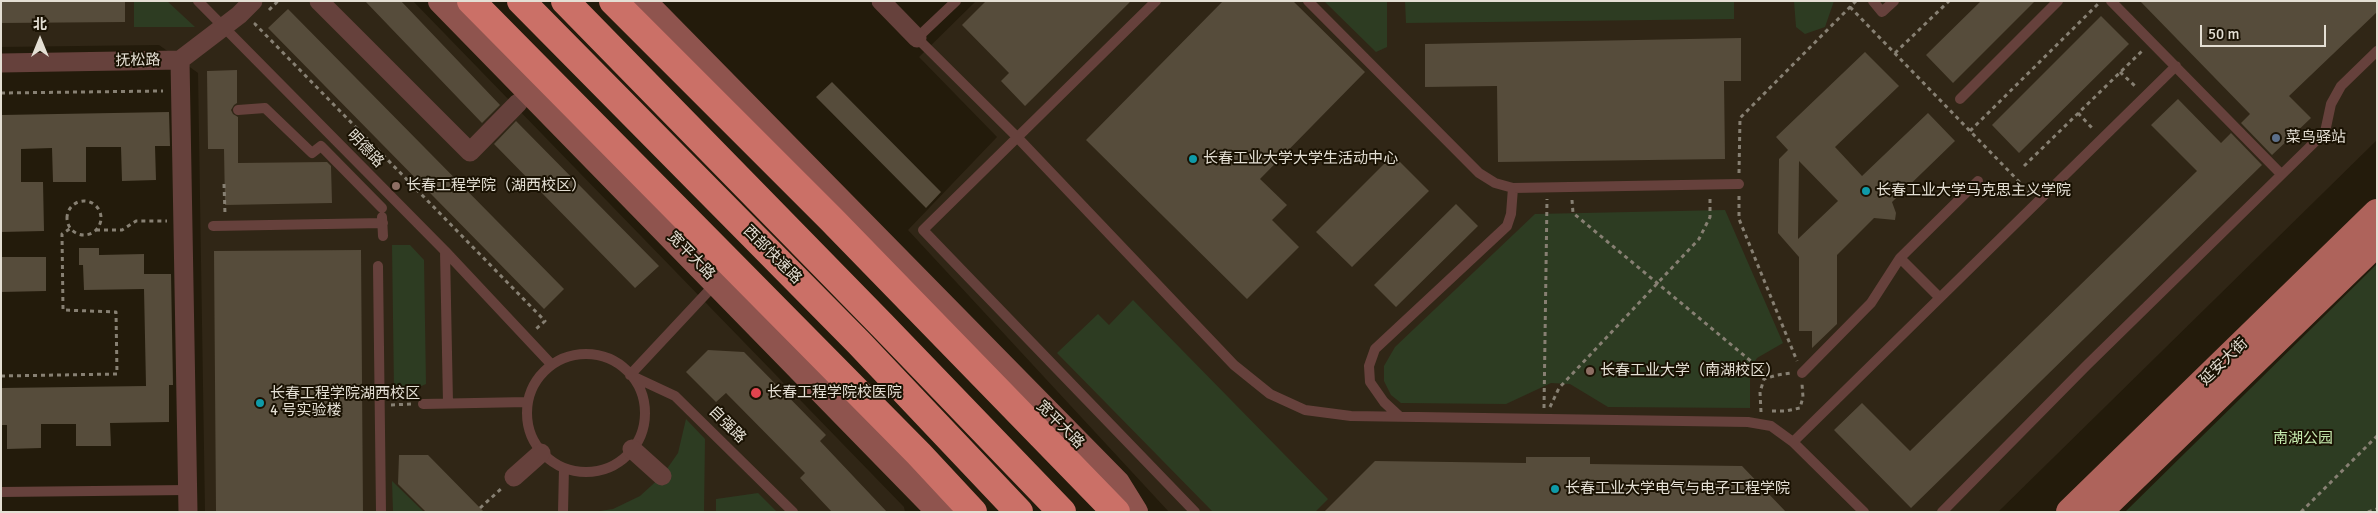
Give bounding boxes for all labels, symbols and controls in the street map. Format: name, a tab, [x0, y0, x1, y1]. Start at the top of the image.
north arrow	[15, 15, 65, 65]
scale bar	[2203, 15, 2329, 47]
text: 北	[33, 16, 47, 33]
text: 50 m	[2208, 25, 2239, 43]
street label: 抚松路	[115, 52, 161, 70]
street label: 明德路	[343, 127, 387, 171]
place label: 菜鸟驿站	[2286, 129, 2346, 147]
marker: 菜鸟驿站	[2270, 132, 2282, 144]
place label: 长春工业大学大学生活动中心	[1203, 150, 1398, 168]
marker: 长春工业大学大学生活动中心	[1187, 153, 1199, 165]
place label: 长春工程学院（湖西校区）	[406, 177, 586, 195]
marker: 长春工程学院（湖西校区）	[390, 180, 402, 192]
place label: 长春工业大学马克思主义学院	[1876, 182, 2071, 200]
marker: 长春工业大学马克思主义学院	[1860, 185, 1872, 197]
street label: 西部快速路	[739, 222, 805, 288]
street label: 宽平大路	[664, 228, 718, 284]
street label: 延安大街	[2196, 335, 2252, 389]
place label: 长春工业大学（南湖校区）	[1600, 362, 1780, 380]
marker: 长春工业大学（南湖校区）	[1584, 365, 1596, 377]
place label: 长春工程学院校医院	[767, 384, 902, 402]
place label: 长春工程学院湖西校区 4 号实验楼	[270, 385, 420, 420]
marker: 长春工程学院校医院	[749, 386, 763, 400]
marker: 长春工程学院湖西校区 4 号实验楼	[254, 397, 266, 409]
street label: 宽平大路	[1032, 397, 1088, 453]
street label: 自强路	[705, 403, 749, 447]
park label: 南湖公园	[2273, 430, 2333, 448]
place label: 长春工业大学电气与电子工程学院	[1565, 480, 1790, 498]
marker: 长春工业大学电气与电子工程学院	[1549, 483, 1561, 495]

